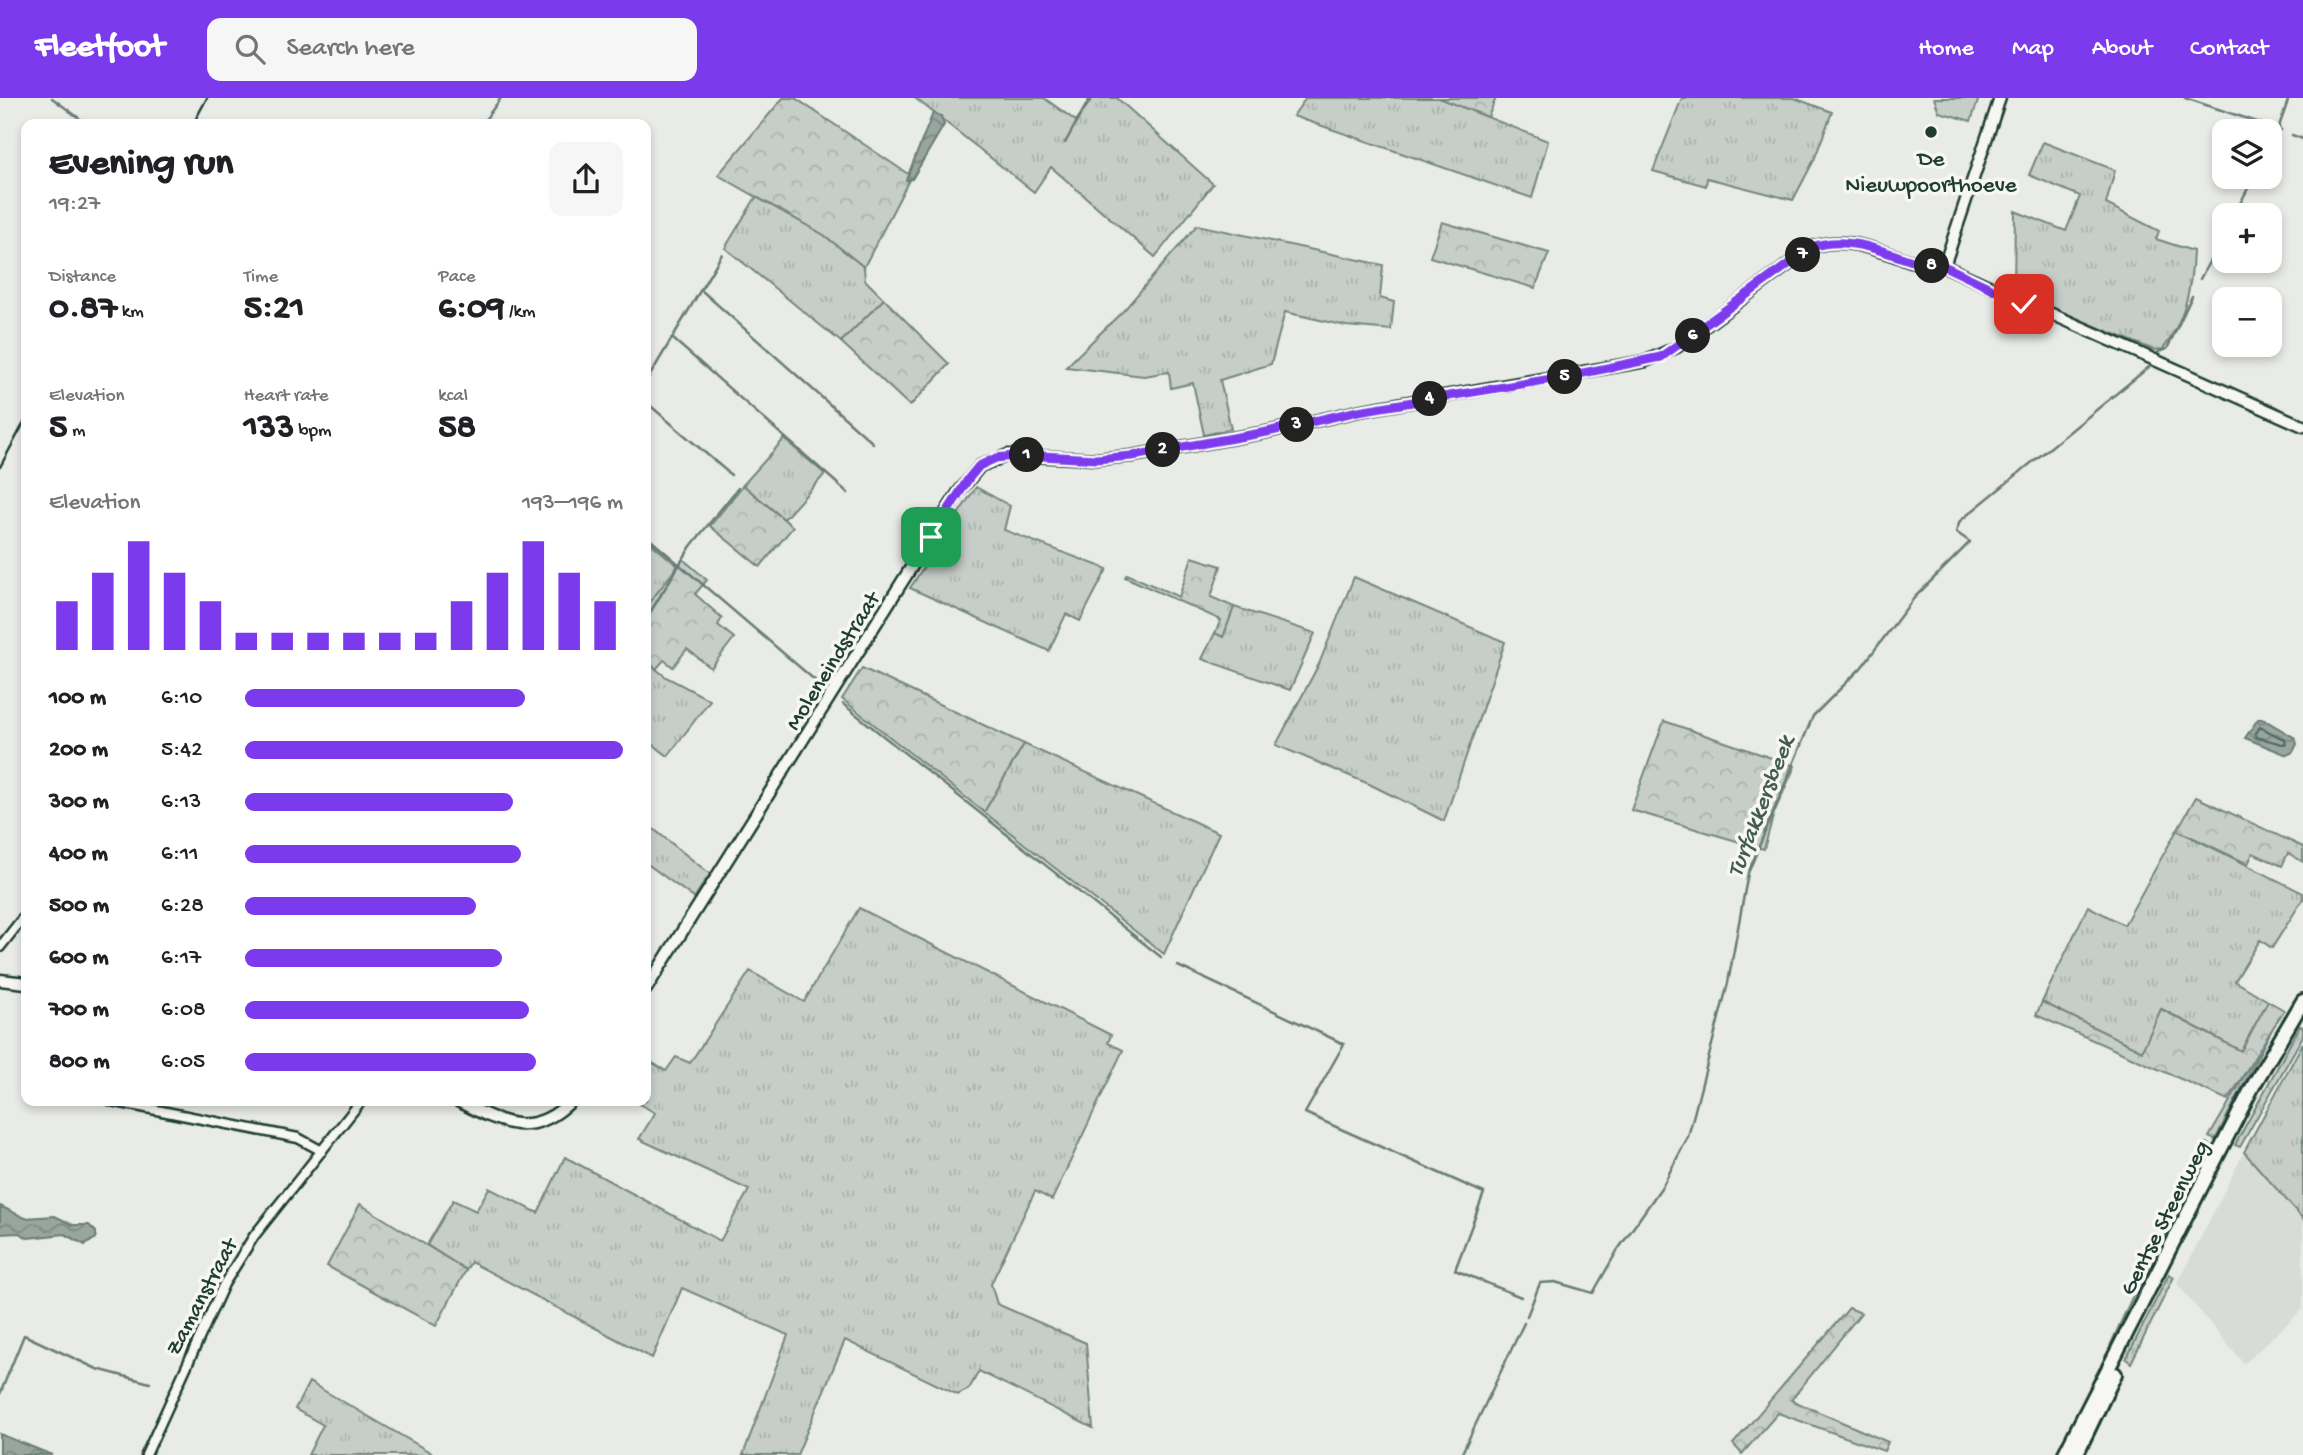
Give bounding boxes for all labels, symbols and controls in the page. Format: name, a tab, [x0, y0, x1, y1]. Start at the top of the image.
search box	[207, 18, 697, 81]
text: Fleetfoot	[35, 30, 165, 68]
icon: search	[231, 30, 269, 68]
text: Search here	[287, 34, 415, 65]
text: Home	[1918, 35, 1974, 64]
text: Map	[2012, 35, 2054, 64]
text: About	[2092, 35, 2152, 64]
text: Contact	[2190, 35, 2268, 64]
map controls	[2212, 119, 2282, 357]
button: layers	[2212, 119, 2282, 189]
marker: De Nieuwpoorthoeve	[1923, 124, 1939, 140]
button: share	[549, 142, 623, 216]
text: Evening run	[49, 143, 233, 187]
place label: De Nieuwpoorthoeve	[1845, 147, 2018, 200]
text: 19:27	[49, 191, 100, 218]
button: +	[2212, 203, 2282, 273]
pin: 7	[1786, 238, 1820, 272]
text: 7	[1798, 243, 1807, 266]
pin: 8	[1914, 248, 1950, 284]
text: 8	[1926, 254, 1937, 277]
text: Distance	[49, 266, 116, 289]
text: Time	[244, 266, 278, 289]
text: Pace	[438, 266, 476, 289]
pin	[1994, 274, 2054, 334]
icon: check	[2005, 285, 2043, 323]
button: −	[2212, 287, 2282, 357]
text: 0.87	[49, 289, 117, 330]
text: 5:21	[244, 289, 304, 330]
text: 6:09	[438, 289, 504, 330]
text: km	[117, 301, 144, 324]
text: /km	[504, 301, 536, 324]
pin: 6	[1676, 318, 1710, 354]
text: 6	[1688, 324, 1697, 347]
pin: 5	[1548, 360, 1582, 394]
text: 5	[1560, 365, 1570, 388]
pin: 4	[1412, 382, 1448, 416]
text: Elevation	[49, 385, 125, 408]
text: Heart rate	[244, 385, 329, 408]
text: kcal	[438, 385, 468, 408]
text: 4	[1425, 387, 1434, 410]
text: 5	[49, 408, 67, 449]
text: 133	[244, 408, 294, 449]
text: 58	[438, 408, 476, 449]
pin: 3	[1280, 408, 1314, 442]
text: 3	[1292, 413, 1301, 436]
text: m	[67, 420, 85, 443]
text: bpm	[294, 420, 332, 443]
pin: 2	[1146, 432, 1180, 468]
pin: 1	[1010, 438, 1044, 472]
text: 2	[1158, 438, 1167, 461]
text: 1	[1023, 443, 1030, 466]
text: Elevation	[49, 490, 140, 517]
text: 193–196 m	[522, 490, 623, 517]
pin	[901, 507, 961, 567]
icon: arrive	[912, 518, 950, 556]
street label: Moleneindstraat	[781, 586, 888, 736]
text: 100 m	[49, 685, 106, 712]
text: 6:10	[161, 685, 202, 712]
water label: Turfakkersbeek	[1722, 730, 1803, 882]
text: 200 m	[49, 737, 108, 764]
text: 5:42	[161, 737, 202, 764]
text: 300 m	[49, 789, 109, 816]
text: 6:13	[161, 789, 201, 816]
text: 400 m	[49, 841, 108, 868]
text: 6:11	[161, 841, 198, 868]
text: 500 m	[49, 893, 109, 920]
text: 6:28	[161, 893, 204, 920]
text: 600 m	[49, 945, 109, 972]
text: 6:17	[161, 945, 201, 972]
text: 700 m	[49, 997, 109, 1024]
text: 6:08	[161, 997, 206, 1024]
text: 800 m	[49, 1049, 110, 1076]
text: 6:05	[161, 1049, 205, 1076]
street label: Gentse Steenweg	[2116, 1137, 2217, 1300]
street label: Zamanstraat	[161, 1233, 246, 1361]

